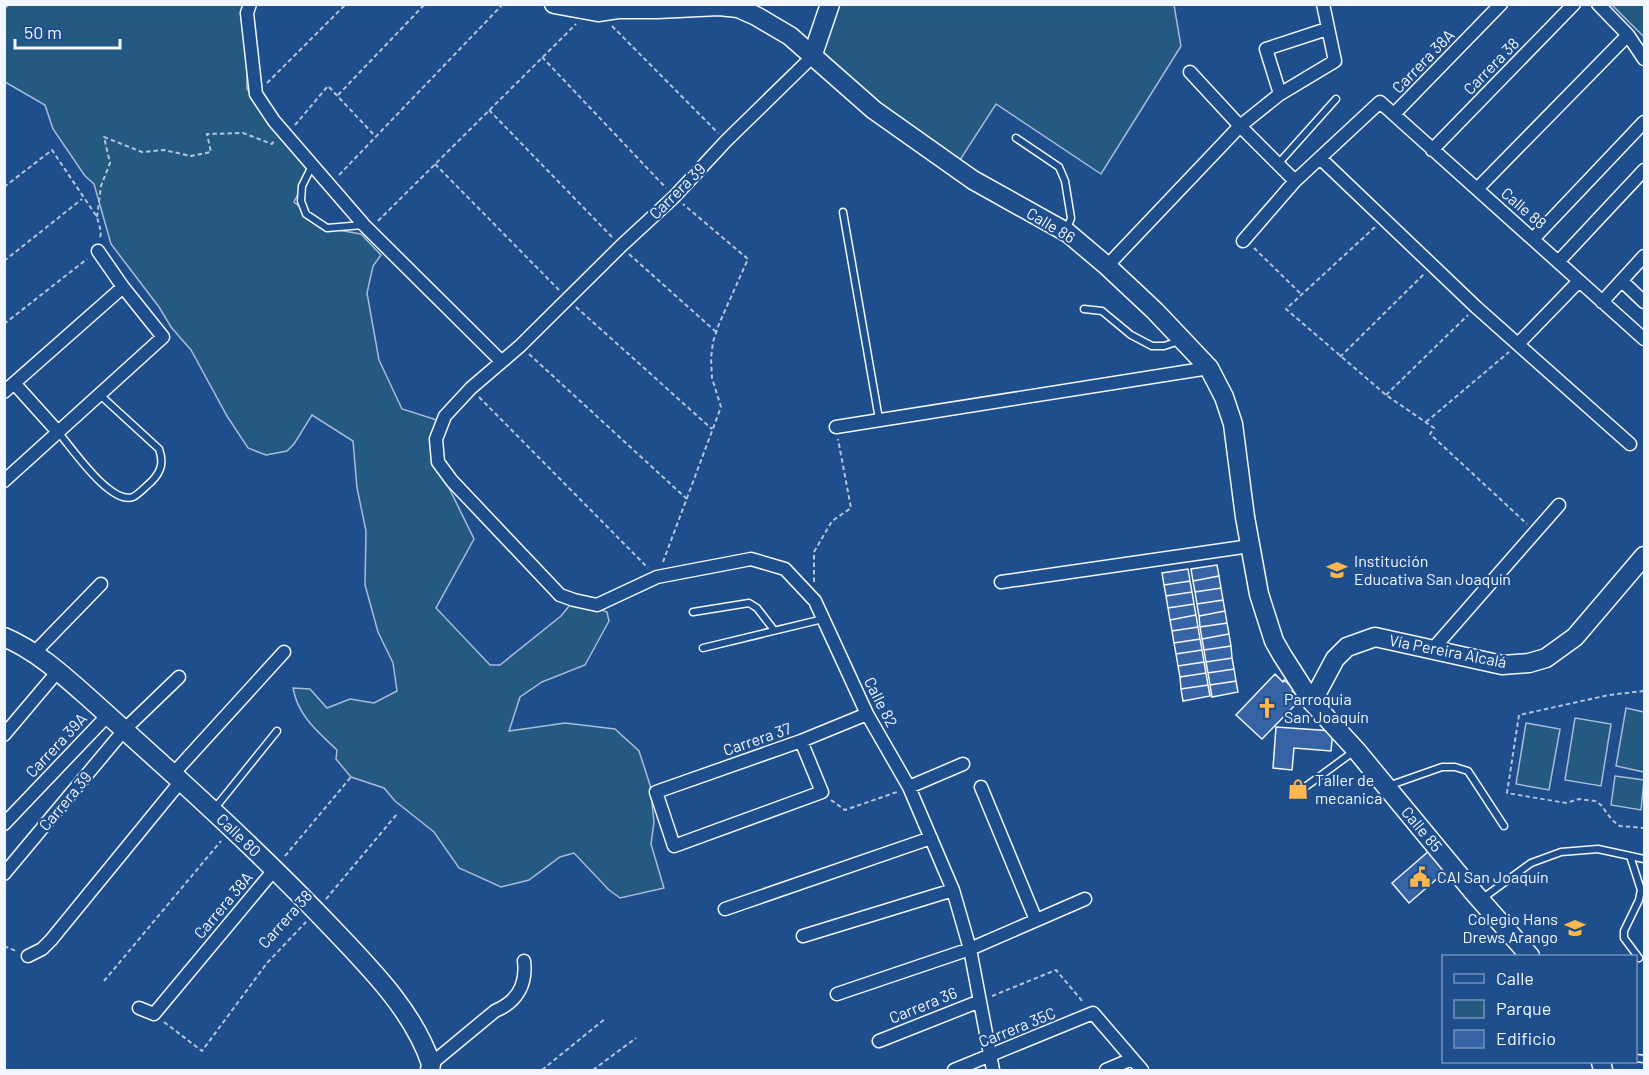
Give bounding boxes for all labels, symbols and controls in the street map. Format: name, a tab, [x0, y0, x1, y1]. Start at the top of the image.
scale bar	[15, 12, 120, 50]
text: 50 m	[24, 21, 62, 43]
street label: Carrera 38A	[1388, 25, 1458, 97]
street label: Carrera 38	[1459, 33, 1522, 98]
street label: Carrera 39	[645, 159, 709, 223]
street label: Calle 88	[1498, 183, 1551, 232]
street label: Calle 86	[1023, 203, 1079, 246]
place label: Institución Educativa San Joaquín	[1354, 551, 1511, 588]
school or university icon: Institución Educativa San Joaquín	[1325, 558, 1349, 582]
street label: Vía Pereira Alcalá	[1388, 630, 1508, 671]
street label: Calle 82	[861, 674, 902, 730]
place label: Parroquia San Joaquín	[1284, 689, 1369, 726]
church icon: Parroquia San Joaquín	[1255, 696, 1279, 720]
street label: Carrera 39A	[21, 708, 91, 781]
street label: Carrera 37	[720, 718, 794, 759]
street label: Carrera 39	[34, 767, 95, 834]
place label: Taller de mecanica	[1315, 770, 1382, 807]
shop icon: Taller de mecanica	[1286, 777, 1310, 801]
street label: Calle 85	[1398, 802, 1447, 855]
street label: Calle 80	[213, 809, 265, 860]
public building icon: CAI San Joaquín	[1408, 865, 1432, 889]
street label: Carrera 38A	[189, 867, 256, 942]
place label: CAI San Joaquín	[1437, 867, 1549, 886]
street label: Carrera 38	[254, 886, 316, 952]
place label: Colegio Hans Drews Arango	[1463, 909, 1558, 946]
school or university icon: Colegio Hans Drews Arango	[1563, 916, 1587, 940]
legend	[1442, 955, 1637, 1063]
text: Calle	[1496, 967, 1534, 989]
street label: Carrera 36	[886, 982, 960, 1027]
text: Parque	[1496, 997, 1551, 1019]
street label: Carrera 35C	[976, 1003, 1058, 1051]
text: Edificio	[1496, 1027, 1556, 1049]

